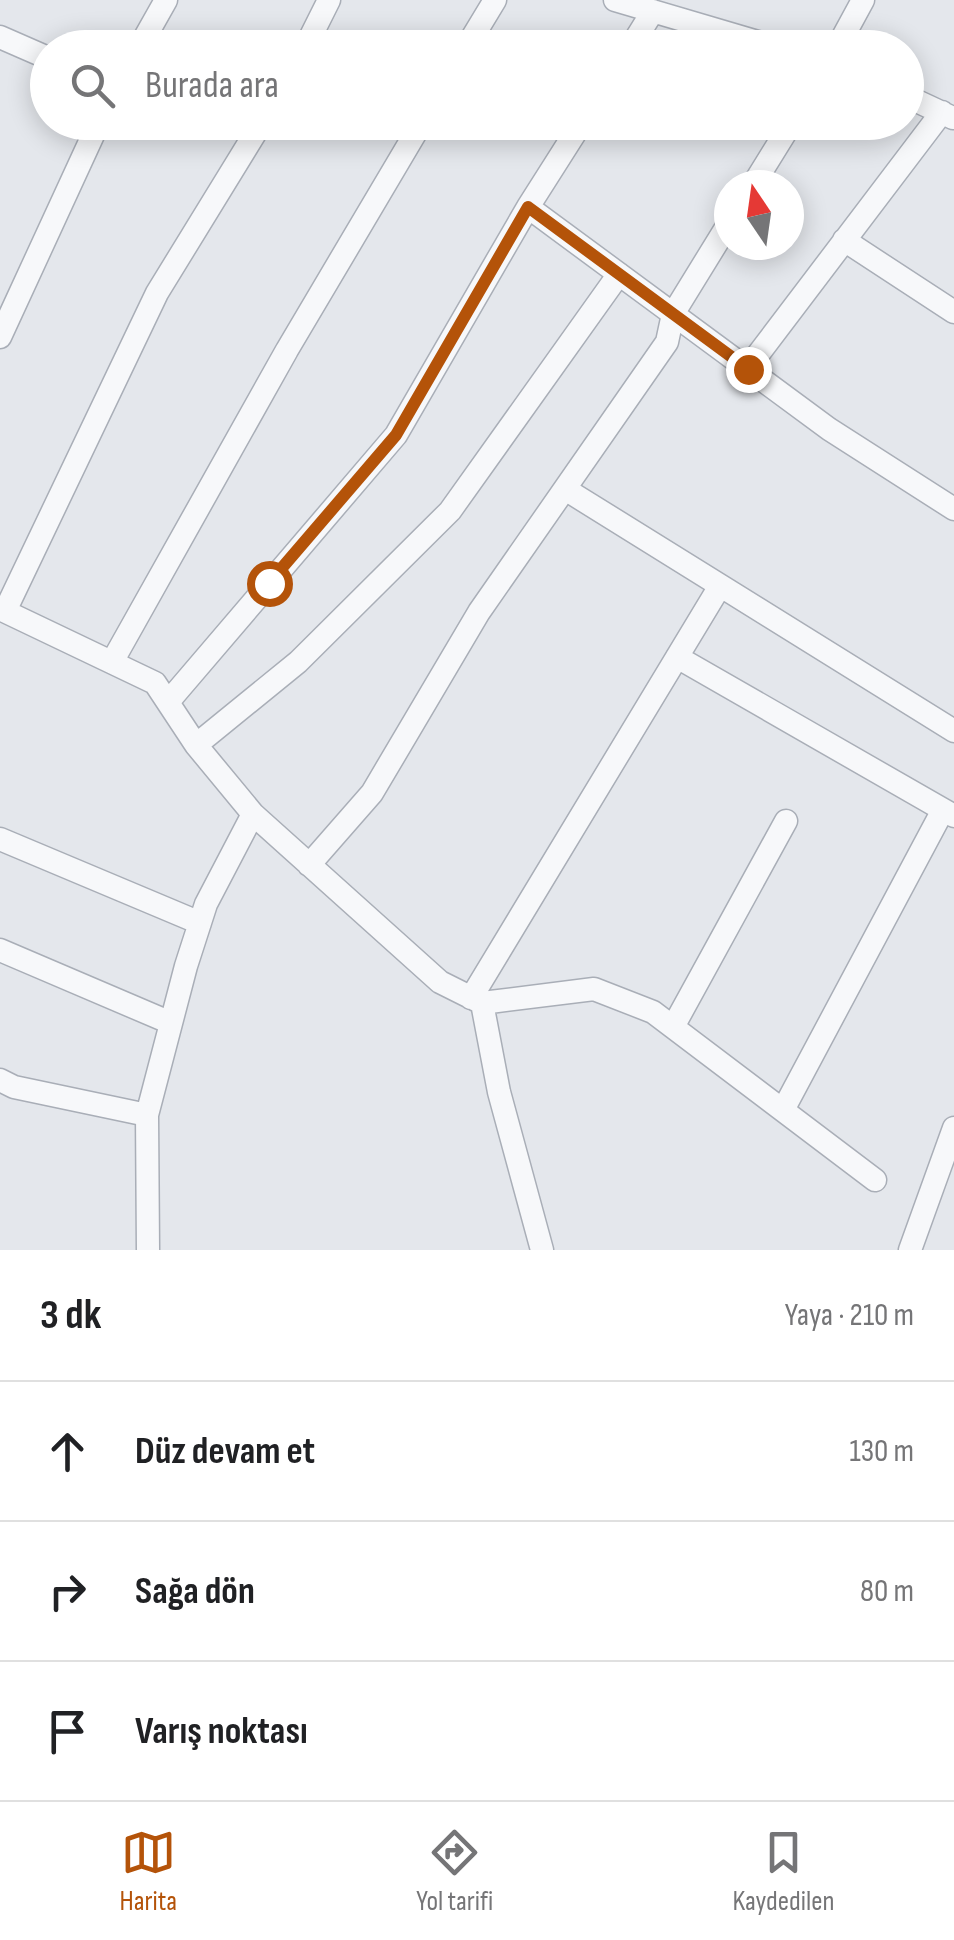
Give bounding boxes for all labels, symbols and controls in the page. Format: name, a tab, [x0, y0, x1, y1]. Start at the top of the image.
search box	[30, 30, 924, 140]
icon: search	[65, 58, 120, 113]
text: Burada ara	[145, 63, 279, 108]
north arrow	[714, 170, 804, 260]
route end	[726, 347, 772, 393]
route start	[247, 561, 293, 607]
text: 3 dk	[40, 1290, 101, 1341]
text: Yaya · 210 m	[785, 1296, 914, 1335]
icon: ahead	[40, 1424, 95, 1479]
text: Düz devam et	[135, 1429, 315, 1474]
text: 130 m	[849, 1432, 914, 1471]
icon: right	[40, 1564, 95, 1619]
text: Sağa dön	[135, 1569, 255, 1614]
text: 80 m	[860, 1572, 914, 1611]
icon: arrive	[40, 1704, 95, 1759]
text: Varış noktası	[135, 1709, 308, 1754]
tab: Harita	[120, 1825, 177, 1918]
tab: Yol tarifi	[416, 1825, 493, 1918]
tab: Kaydedilen	[732, 1825, 834, 1918]

